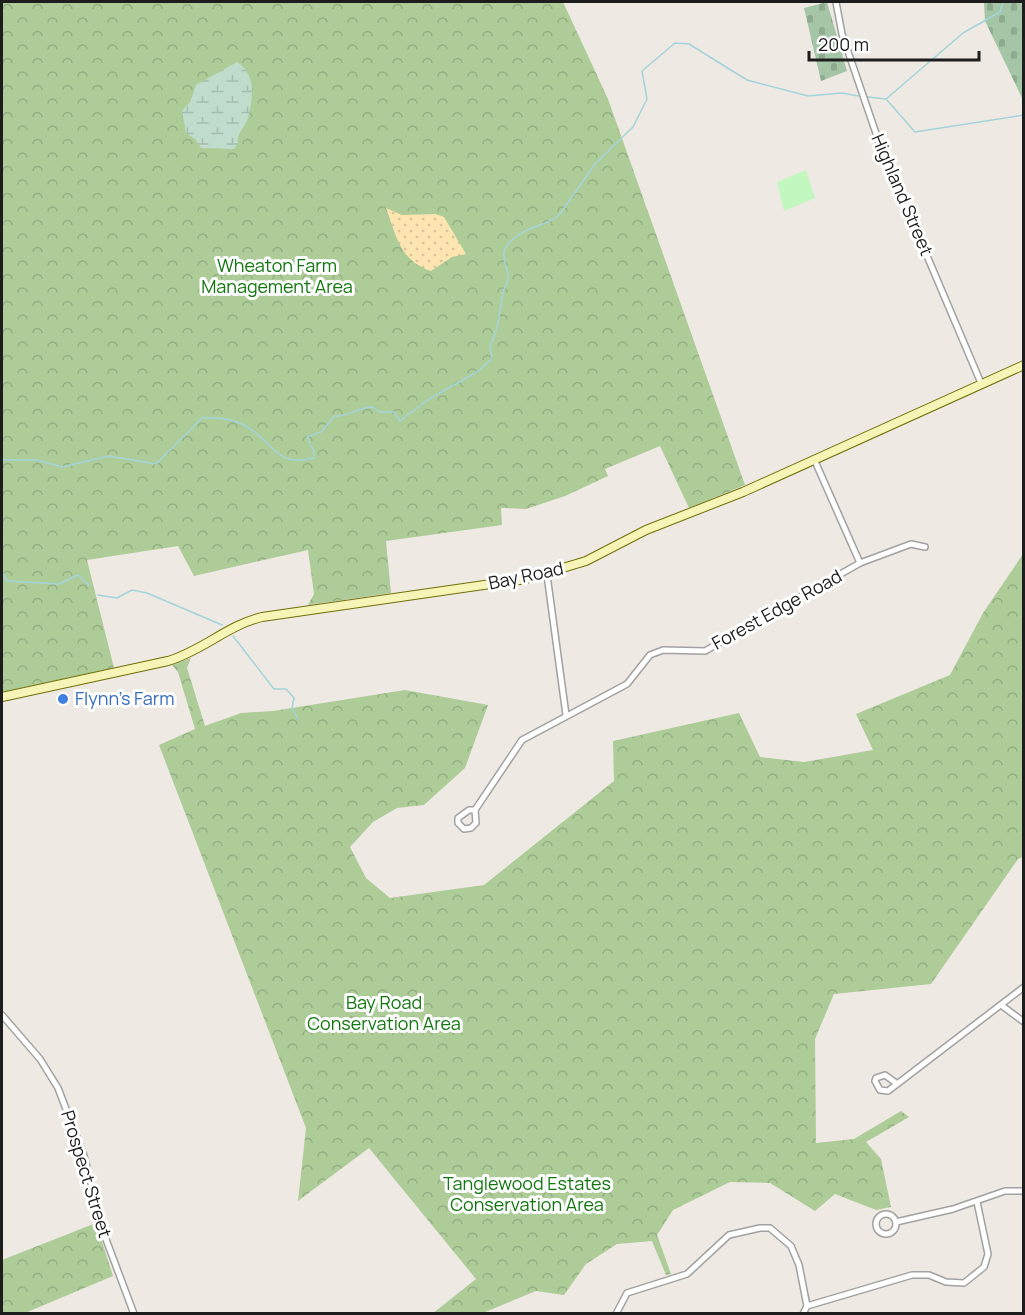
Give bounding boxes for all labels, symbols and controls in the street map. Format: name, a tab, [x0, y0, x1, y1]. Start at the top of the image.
scale bar	[809, 24, 978, 62]
text: 200 m	[818, 32, 869, 56]
street label: Highland Street	[867, 130, 939, 259]
park label: Wheaton Farm Management Area	[201, 253, 353, 298]
street label: Bay Road	[486, 555, 566, 595]
street label: Forest Edge Road	[707, 564, 846, 655]
place label: Flynn's Farm	[75, 686, 174, 710]
marker: Flynn's Farm	[56, 692, 70, 706]
park label: Bay Road Conservation Area	[307, 990, 461, 1035]
street label: Prospect Street	[56, 1107, 118, 1240]
park label: Tanglewood Estates Conservation Area	[443, 1171, 611, 1216]

